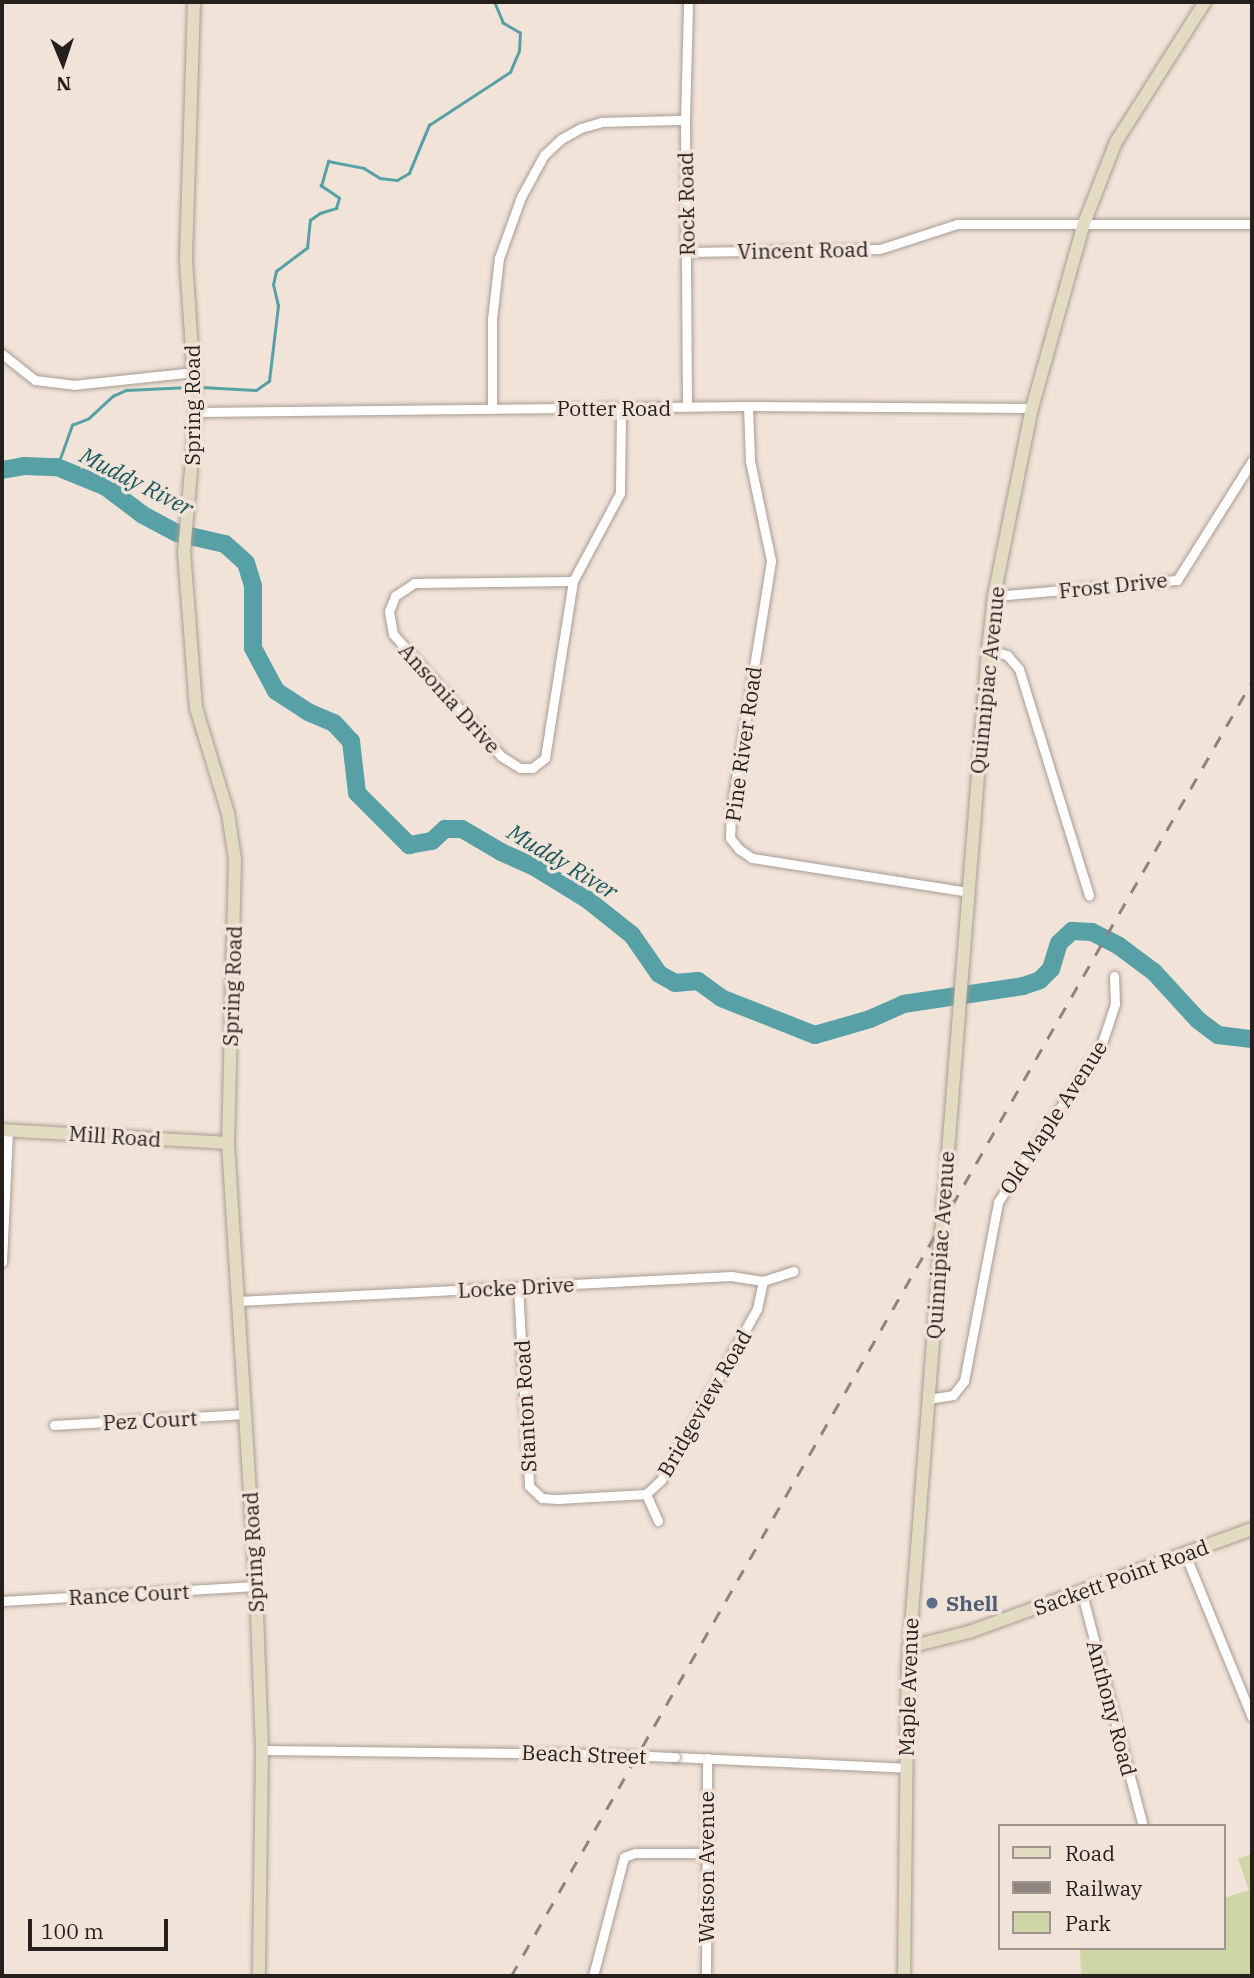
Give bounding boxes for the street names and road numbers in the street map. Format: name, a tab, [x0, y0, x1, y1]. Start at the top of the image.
street label: Rock Road	[672, 152, 700, 256]
street label: Vincent Road	[737, 236, 869, 264]
street label: Spring Road	[179, 345, 205, 465]
street label: Potter Road	[557, 395, 671, 421]
street label: Frost Drive	[1057, 567, 1169, 603]
street label: Quinnipiac Avenue	[965, 585, 1009, 775]
street label: Ansonia Drive	[394, 638, 506, 758]
street label: Pine River Road	[720, 665, 766, 823]
street label: Spring Road	[217, 925, 247, 1047]
street label: Old Maple Avenue	[994, 1036, 1112, 1198]
street label: Mill Road	[68, 1120, 162, 1152]
street label: Quinnipiac Avenue	[921, 1150, 959, 1340]
street label: Locke Drive	[457, 1271, 575, 1303]
street label: Bridgeview Road	[652, 1325, 756, 1481]
street label: Stanton Road	[509, 1339, 541, 1473]
street label: Pez Court	[102, 1405, 198, 1435]
street label: Spring Road	[237, 1491, 269, 1613]
street label: Sackett Point Road	[1030, 1534, 1212, 1620]
street label: Rance Court	[68, 1578, 190, 1610]
street label: Maple Avenue	[893, 1617, 923, 1757]
street label: Anthony Road	[1082, 1637, 1142, 1779]
street label: Beach Street	[521, 1739, 647, 1769]
street label: Watson Avenue	[693, 1791, 719, 1943]

